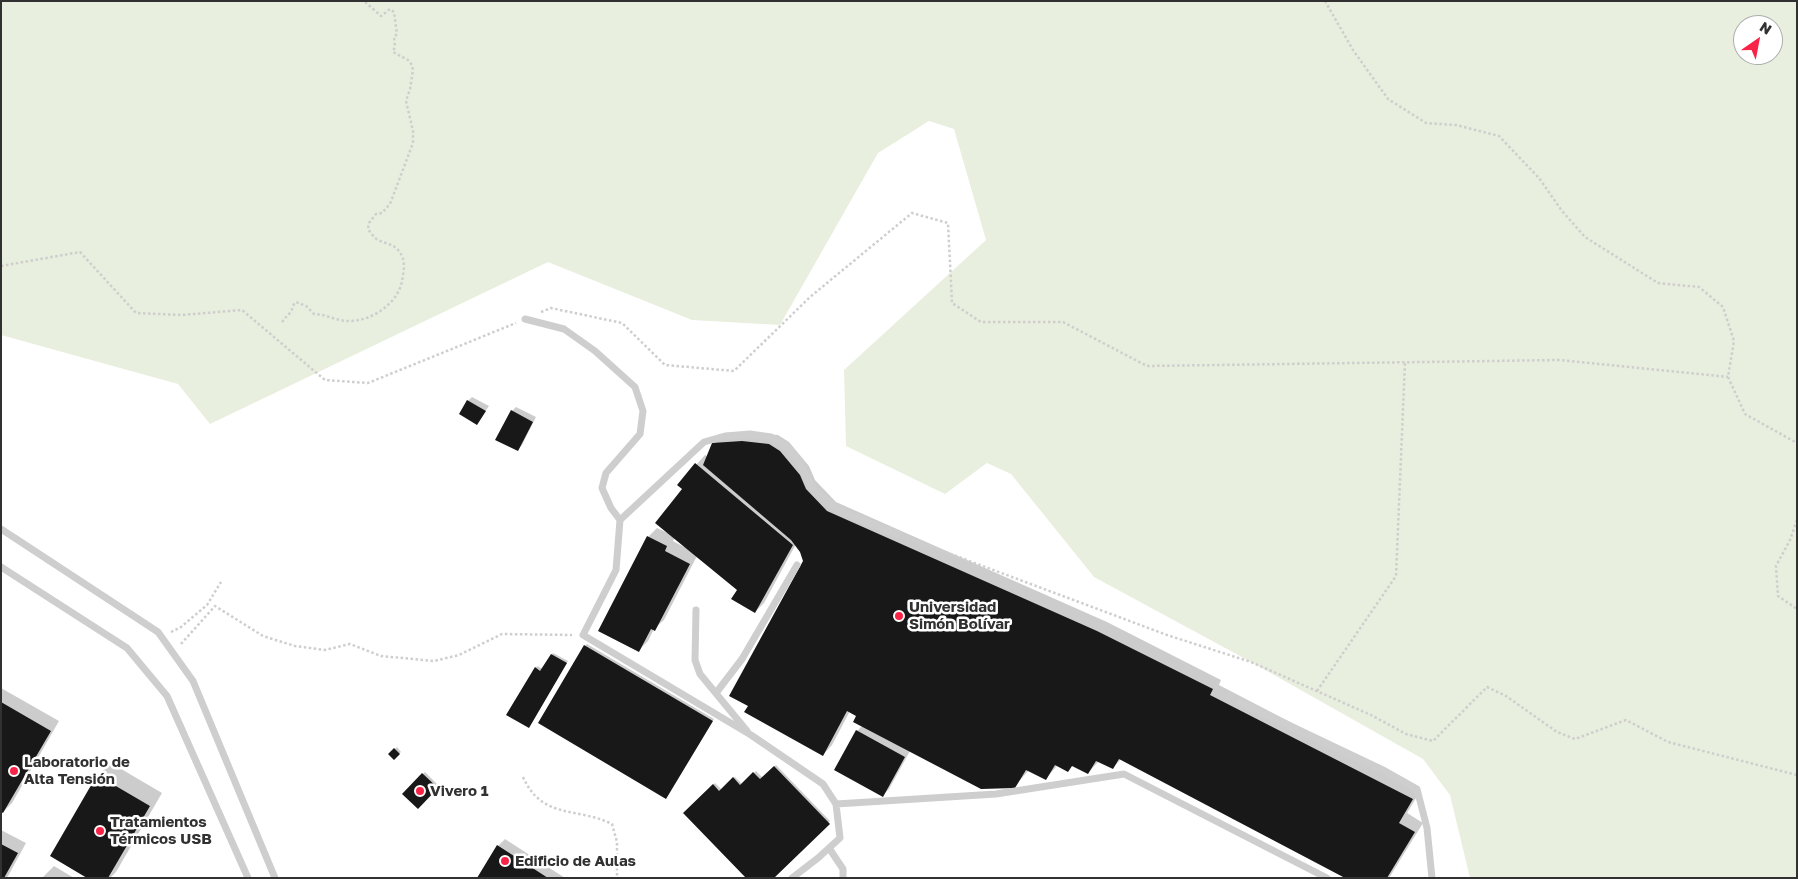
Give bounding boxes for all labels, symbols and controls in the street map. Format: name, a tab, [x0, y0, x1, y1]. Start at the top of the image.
north arrow	[1733, 15, 1783, 65]
text: N	[1757, 18, 1775, 38]
place label: Universidad Simón Bolívar	[909, 598, 1010, 633]
marker: Universidad Simón Bolívar	[893, 610, 905, 622]
place label: Laboratorio de Alta Tensión	[24, 753, 130, 788]
marker: Laboratorio de Alta Tensión	[8, 765, 20, 777]
place label: Vivero 1	[430, 782, 488, 800]
marker: Vivero 1	[414, 785, 426, 797]
place label: Tratamientos Térmicos USB	[110, 813, 212, 848]
marker: Tratamientos Térmicos USB	[94, 825, 106, 837]
place label: Edificio de Aulas	[515, 852, 636, 870]
marker: Edificio de Aulas	[499, 855, 511, 867]

